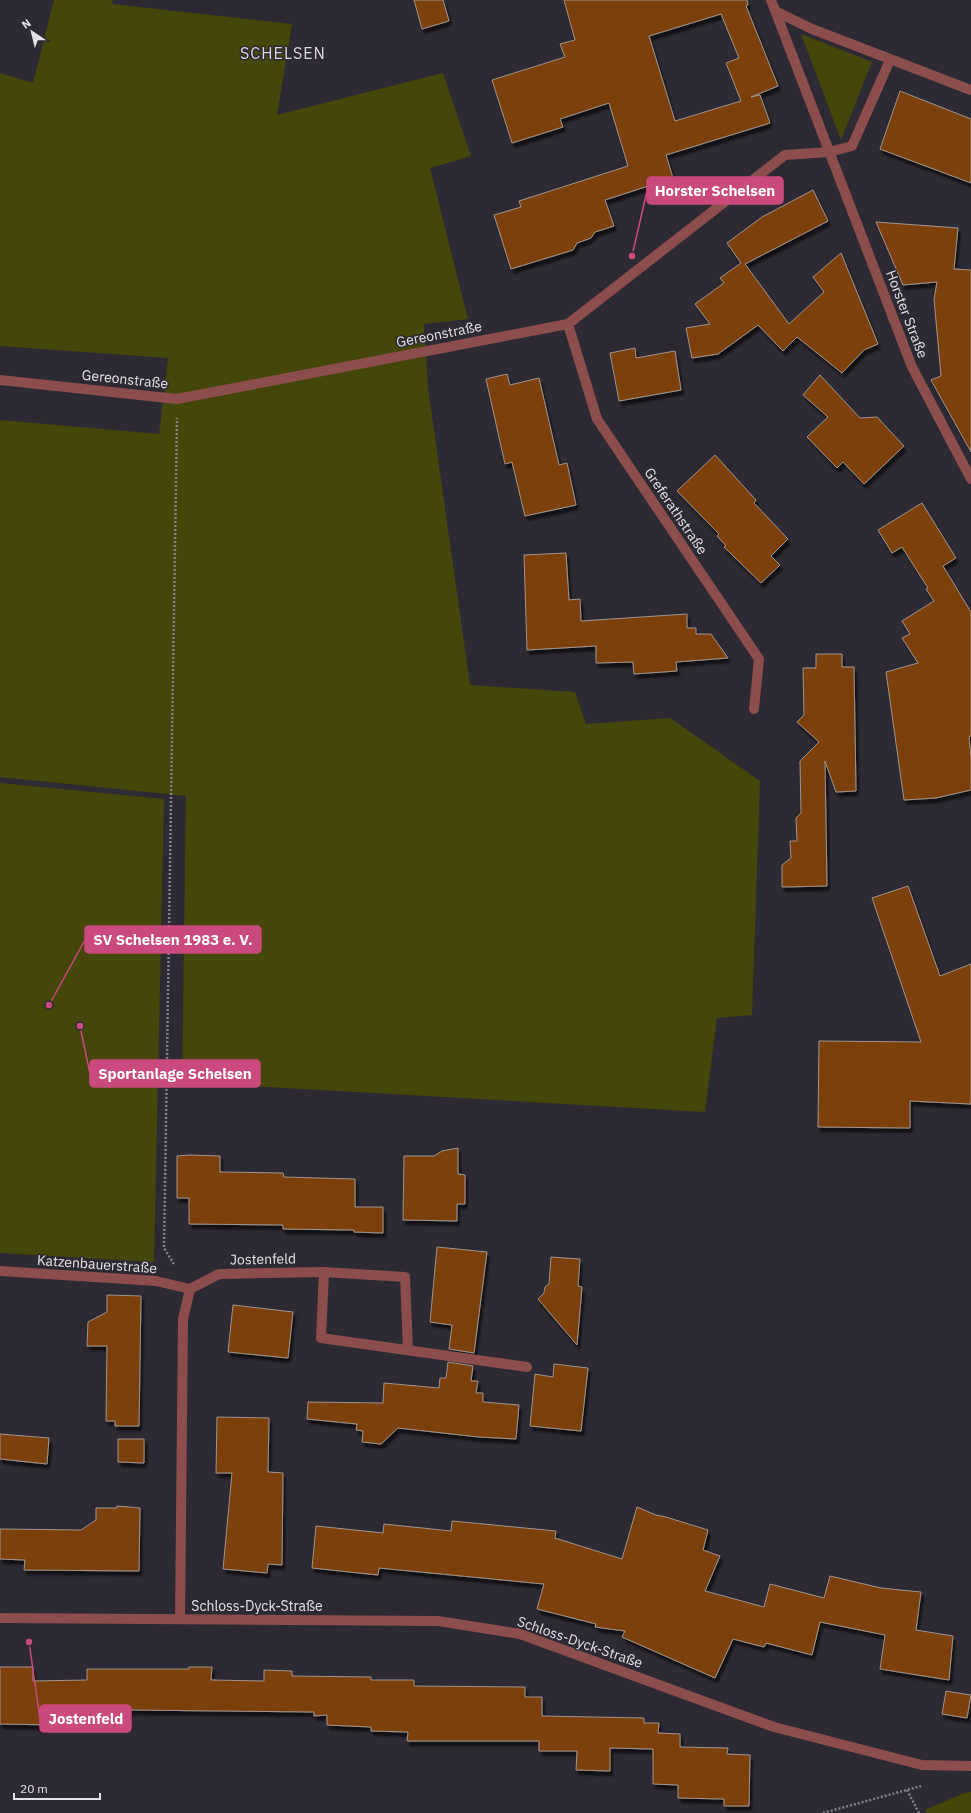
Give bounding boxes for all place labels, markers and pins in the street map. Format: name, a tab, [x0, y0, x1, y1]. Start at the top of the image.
callout: Horster Schelsen	[647, 177, 783, 204]
callout: SV Schelsen 1983 e. V.	[85, 926, 261, 953]
callout: Sportanlage Schelsen	[90, 1060, 260, 1087]
callout: Jostenfeld	[40, 1705, 131, 1732]

